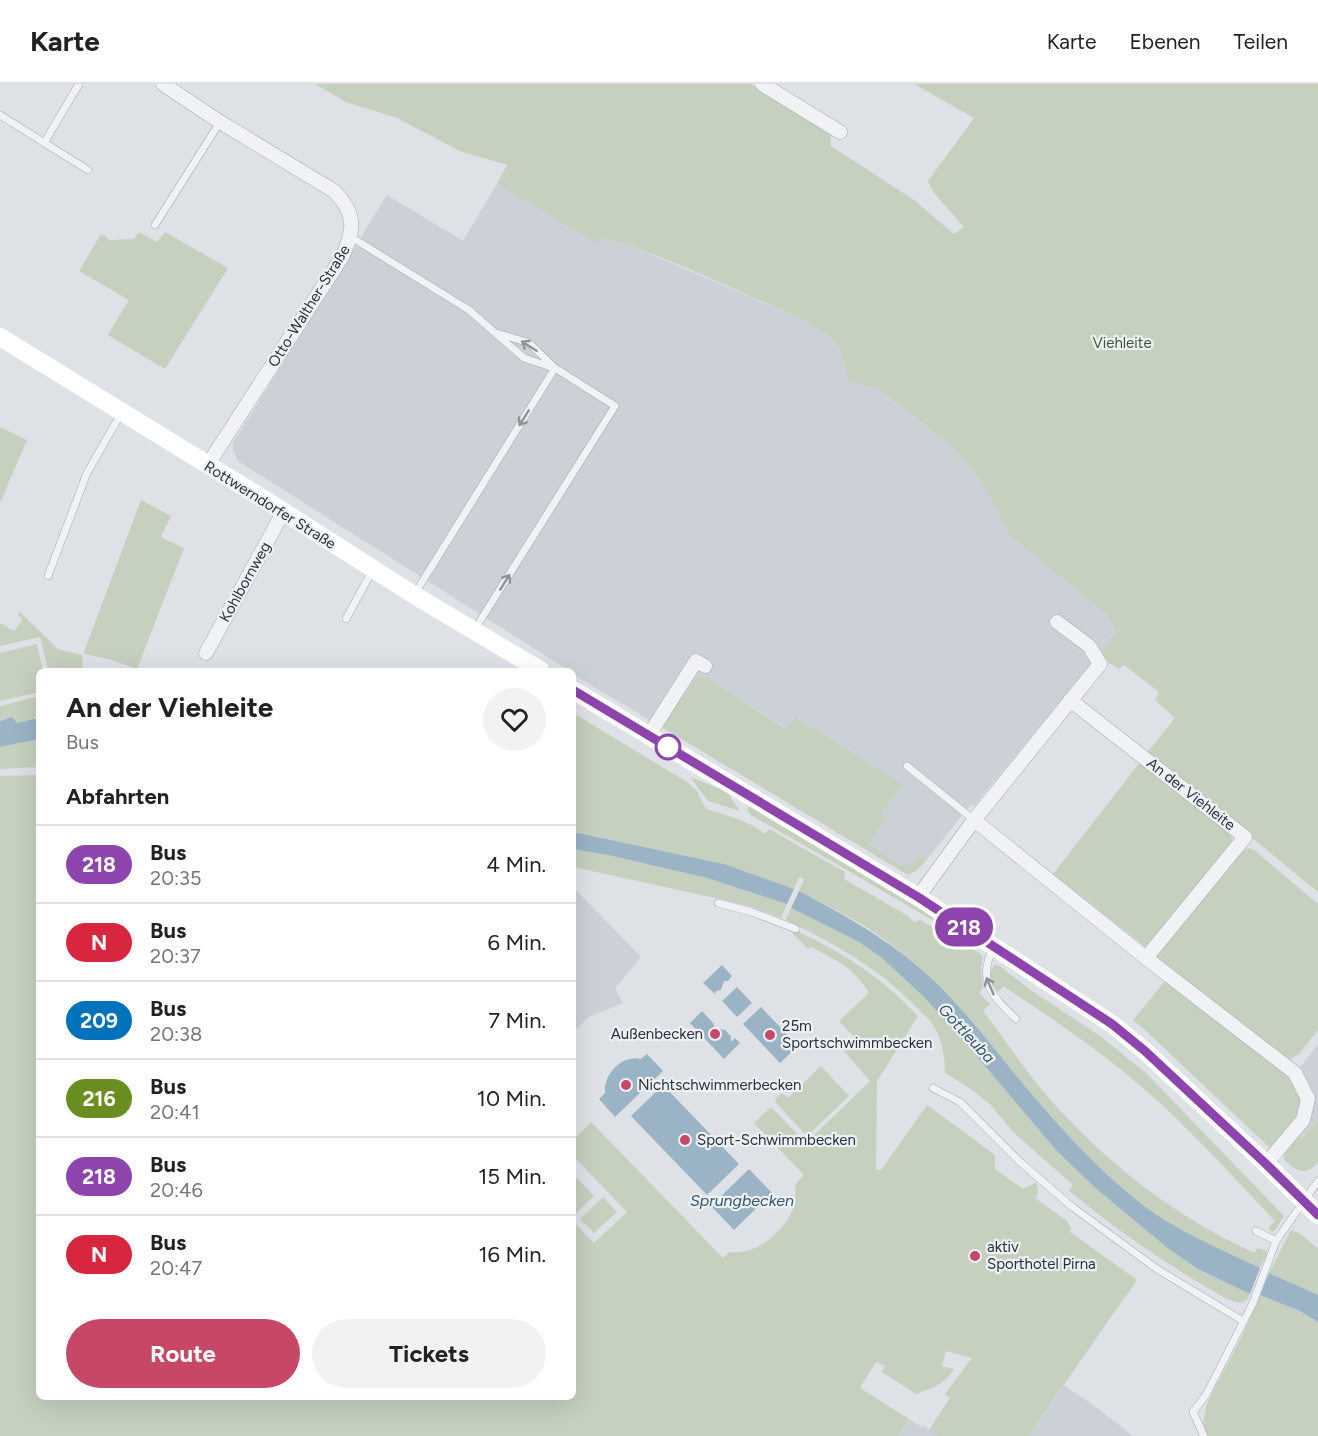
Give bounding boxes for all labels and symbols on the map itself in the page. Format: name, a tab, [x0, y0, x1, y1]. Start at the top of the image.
street label: Otto-Walther-Straße	[264, 242, 354, 370]
park label: Viehleite	[1092, 334, 1152, 352]
one-way arrow	[520, 340, 537, 352]
one-way arrow	[517, 409, 529, 426]
street label: Rottwerndorfer Straße	[201, 457, 339, 553]
street label: Kohlbornweg	[216, 539, 274, 625]
one-way arrow	[500, 574, 512, 591]
unlabelled marker	[655, 734, 681, 760]
street label: An der Viehleite	[1143, 754, 1239, 834]
line badge: 218	[930, 908, 998, 946]
one-way arrow	[984, 978, 995, 996]
water label: Gottleuba	[934, 1000, 999, 1067]
place label: 25m Sportschwimmbecken	[782, 1017, 932, 1052]
place label: Außenbecken	[611, 1025, 703, 1043]
marker: Außenbecken	[708, 1027, 722, 1041]
marker: 25m Sportschwimmbecken	[763, 1028, 777, 1042]
place label: Nichtschwimmerbecken	[638, 1076, 801, 1094]
marker: Nichtschwimmerbecken	[619, 1078, 633, 1092]
place label: Sport-Schwimmbecken	[697, 1131, 856, 1149]
marker: Sport-Schwimmbecken	[678, 1133, 692, 1147]
water label: Sprungbecken	[690, 1191, 794, 1210]
place label: aktiv Sporthotel Pirna	[987, 1238, 1096, 1273]
marker: aktiv Sporthotel Pirna	[968, 1249, 982, 1263]

